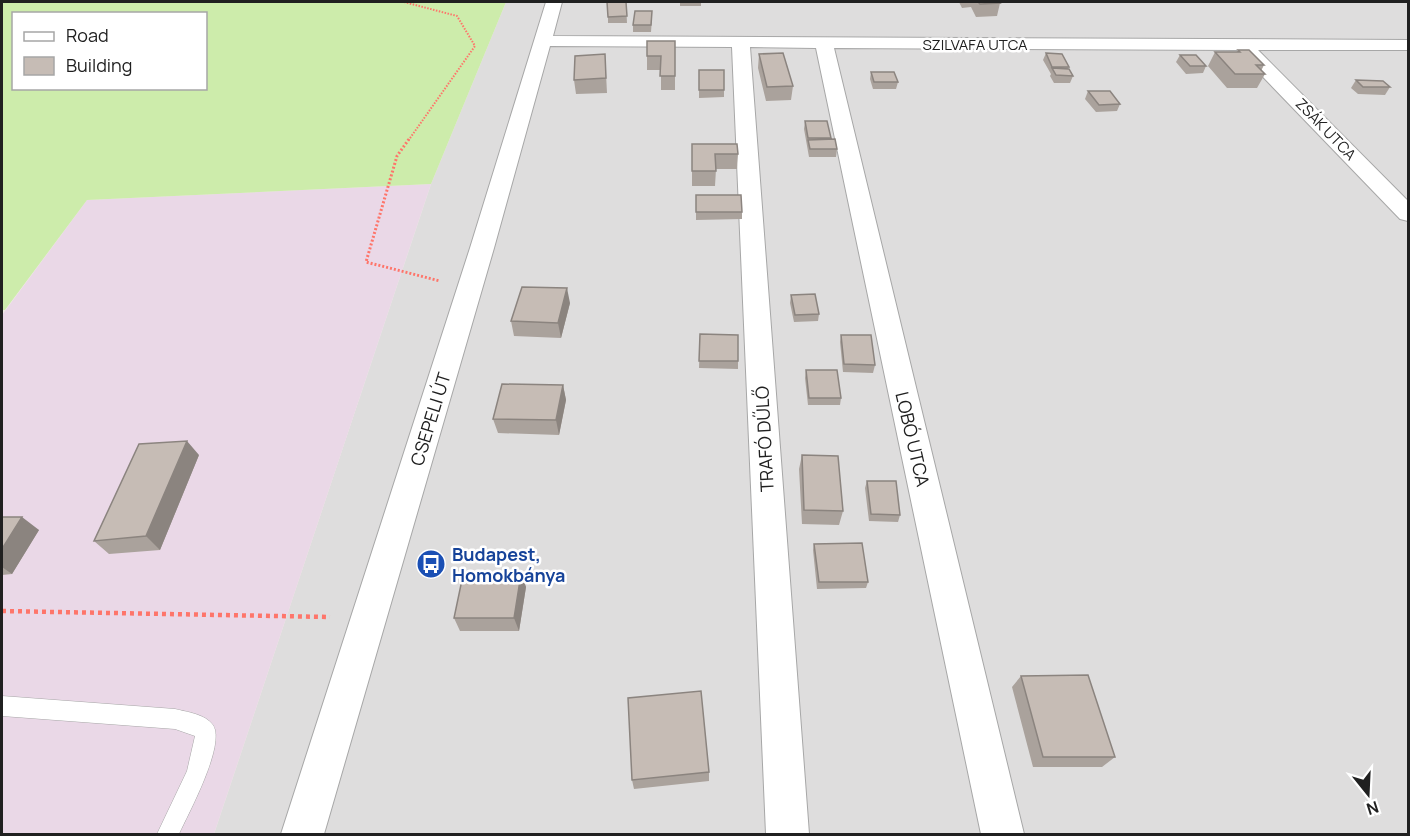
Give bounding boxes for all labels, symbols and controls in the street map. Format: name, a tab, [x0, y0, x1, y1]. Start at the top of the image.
legend	[12, 12, 207, 90]
text: Road	[66, 23, 109, 47]
street label: SZILVAFA UTCA	[922, 34, 1028, 55]
text: Building	[66, 53, 132, 77]
street label: ZSÁK UTCA	[1291, 93, 1361, 165]
street label: CSEPELI ÚT	[404, 369, 456, 469]
street label: TRAFÓ DŰLŐ	[749, 386, 779, 492]
street label: LOBÓ UTCA	[890, 389, 936, 489]
place label: Budapest, Homokbánya	[452, 542, 565, 587]
bus stop icon: Budapest, Homokbánya	[415, 548, 447, 580]
north arrow	[1338, 764, 1398, 824]
text: N	[1364, 796, 1382, 821]

